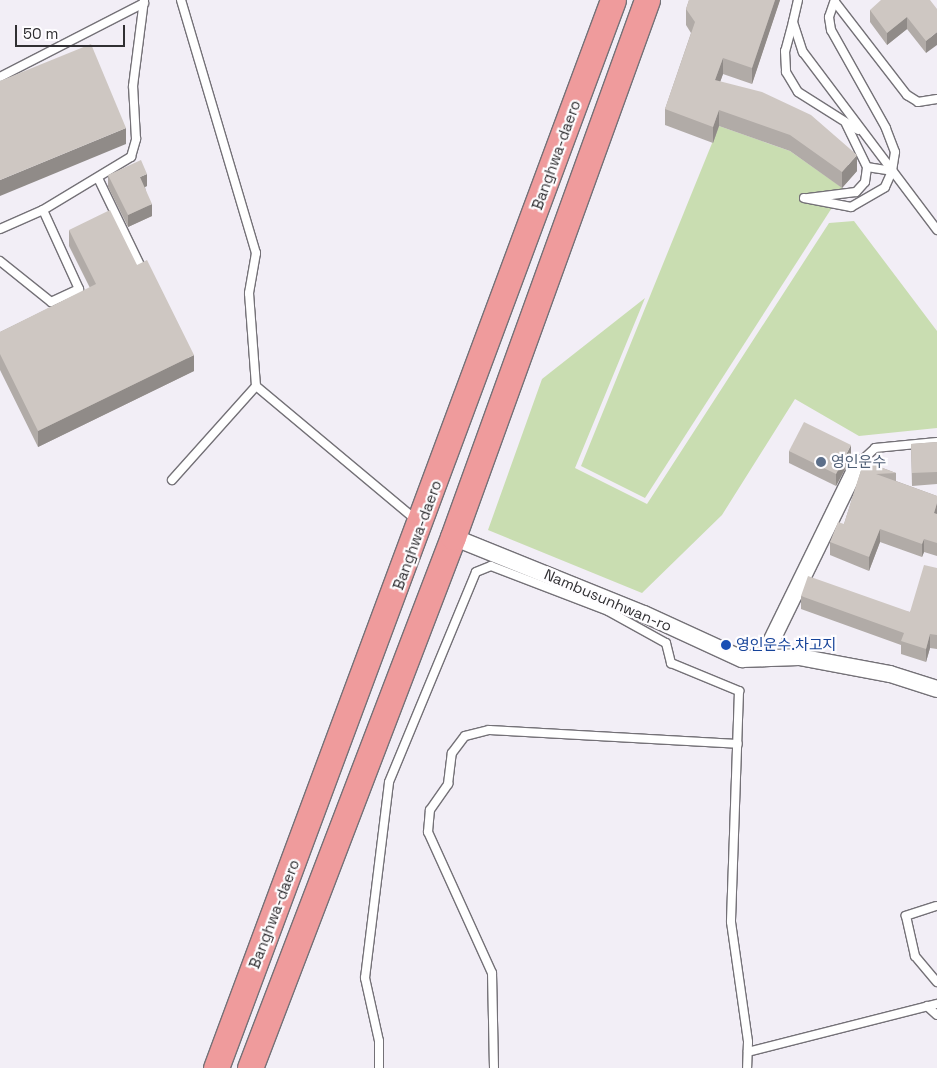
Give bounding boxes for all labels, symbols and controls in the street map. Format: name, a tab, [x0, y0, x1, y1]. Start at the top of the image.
scale bar	[18, 15, 128, 47]
text: 50 m	[23, 24, 58, 43]
street label: Banghwa-daero	[528, 98, 584, 212]
place label: 영인운수	[831, 453, 886, 471]
marker: 영인운수	[815, 456, 827, 468]
street label: Banghwa-daero	[389, 478, 445, 592]
street label: Nambusunhwan-ro	[541, 565, 675, 635]
place label: 영인운수.차고지	[736, 636, 836, 654]
marker: 영인운수.차고지	[720, 639, 732, 651]
street label: Banghwa-daero	[245, 857, 303, 971]

